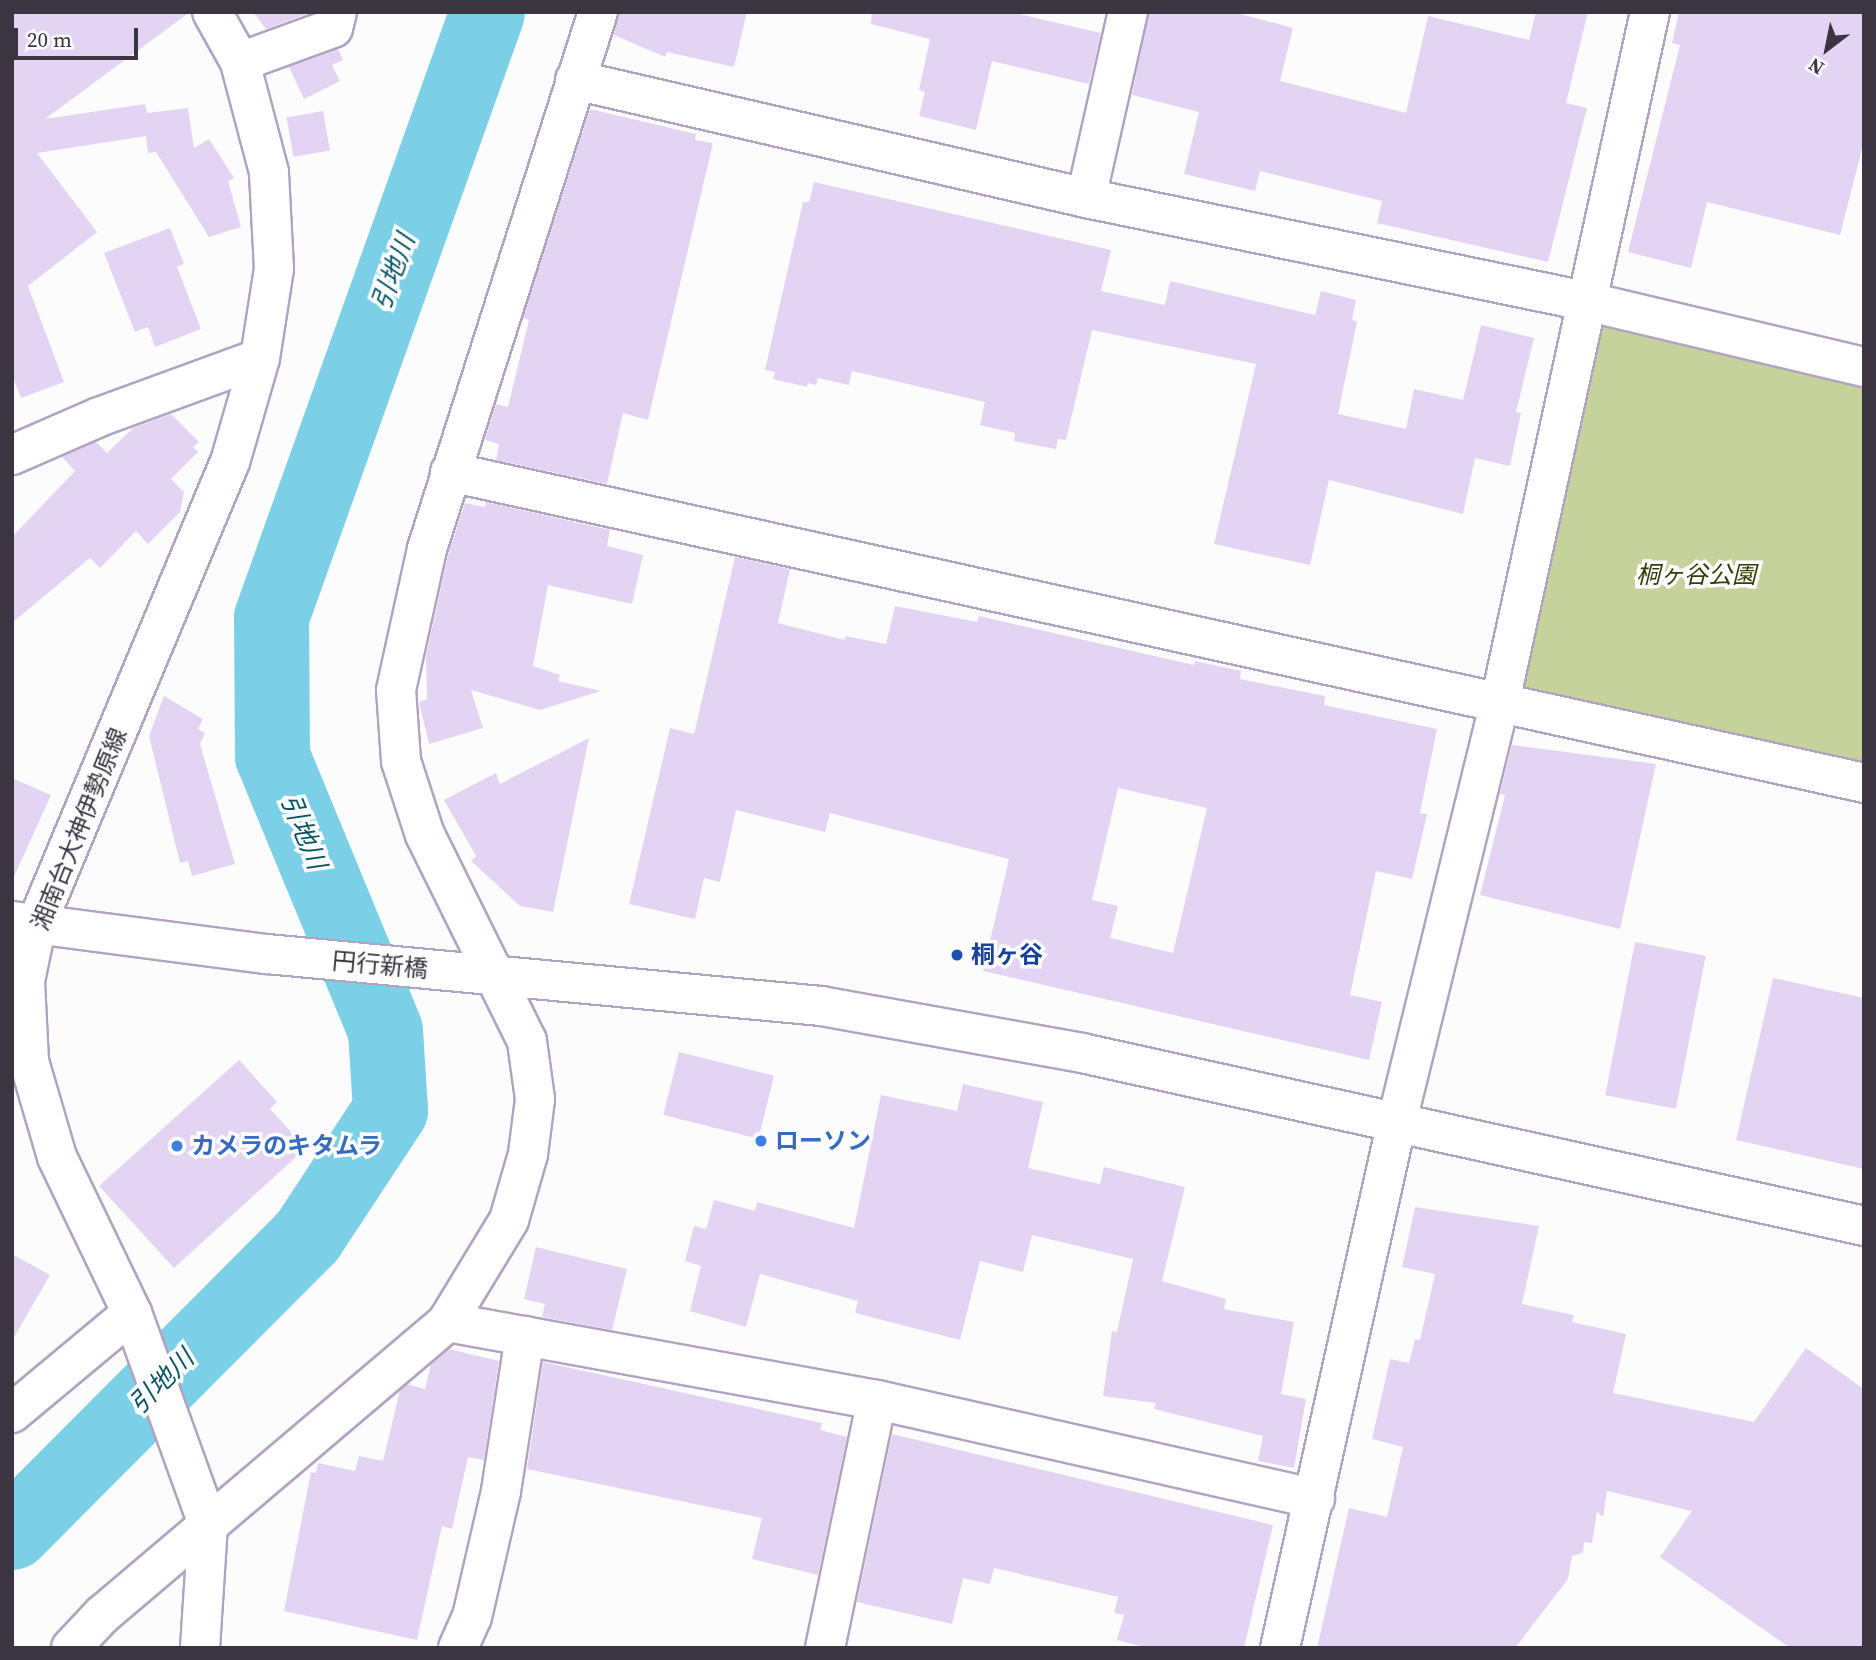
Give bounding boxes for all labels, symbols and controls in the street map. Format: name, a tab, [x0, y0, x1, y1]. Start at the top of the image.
scale bar	[18, 14, 142, 58]
north arrow	[1792, 14, 1862, 84]
text: 20 m	[27, 25, 72, 54]
text: N	[1803, 52, 1829, 82]
water label: 引地川	[366, 230, 422, 314]
park label: 桐ヶ谷公園	[1636, 561, 1756, 589]
street label: 湘南台大神伊勢原線	[25, 723, 133, 935]
water label: 引地川	[274, 790, 332, 874]
place label: 桐ヶ谷	[971, 941, 1043, 969]
street label: 円行新橋	[331, 946, 429, 984]
marker: 桐ヶ谷	[949, 947, 965, 963]
place label: ローソン	[775, 1127, 871, 1155]
place label: カメラのキタムラ	[191, 1132, 383, 1160]
marker: ローソン	[753, 1133, 769, 1149]
marker: カメラのキタムラ	[169, 1138, 185, 1154]
water label: 引地川	[123, 1343, 201, 1421]

